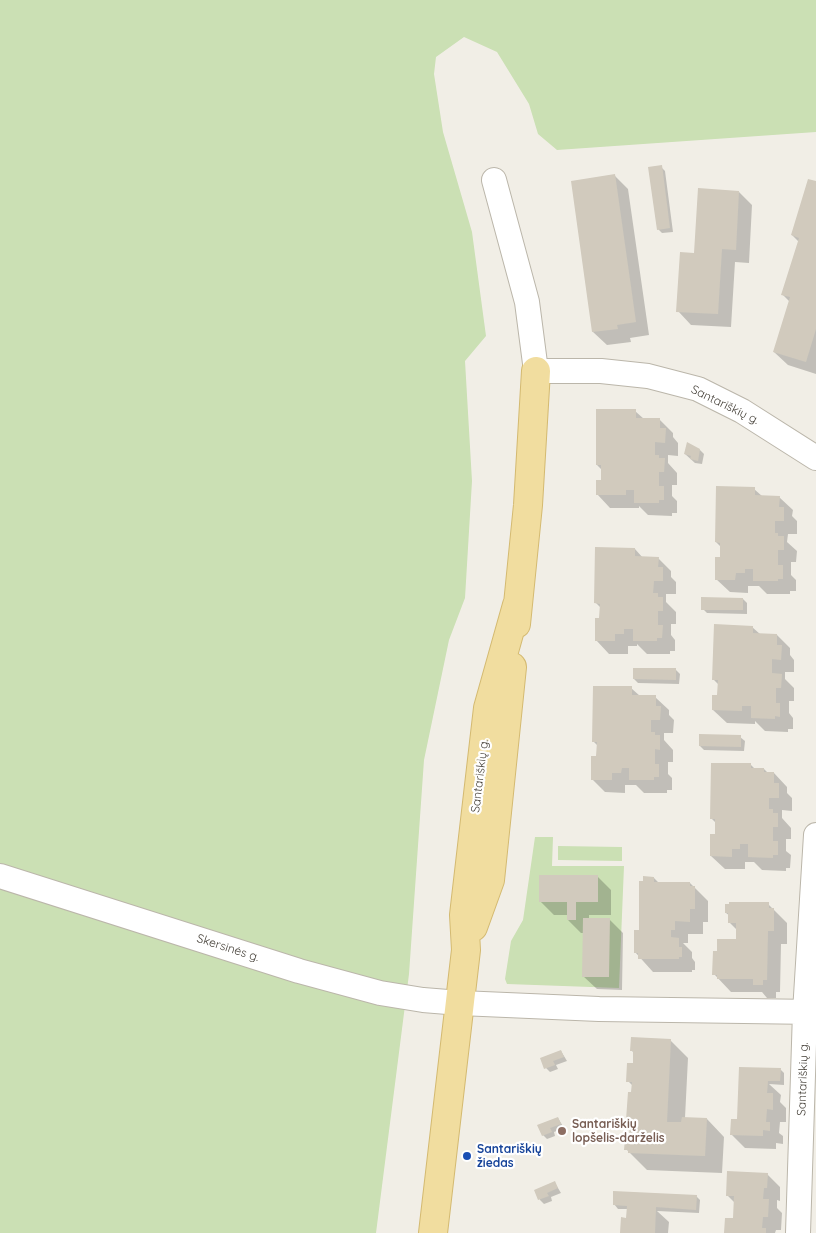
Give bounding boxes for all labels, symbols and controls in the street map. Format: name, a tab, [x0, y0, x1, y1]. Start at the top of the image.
street label: Santariškių g.	[689, 382, 761, 428]
street label: Santariškių g.	[468, 738, 492, 814]
street label: Skersinės g.	[195, 931, 261, 965]
street label: Santariškių g.	[795, 1042, 811, 1116]
place label: Santariškių lopšelis-darželis	[572, 1117, 665, 1145]
marker: Santariškių lopšelis-darželis	[556, 1125, 568, 1137]
place label: Santariškių žiedas	[477, 1142, 542, 1170]
marker: Santariškių žiedas	[461, 1150, 473, 1162]

